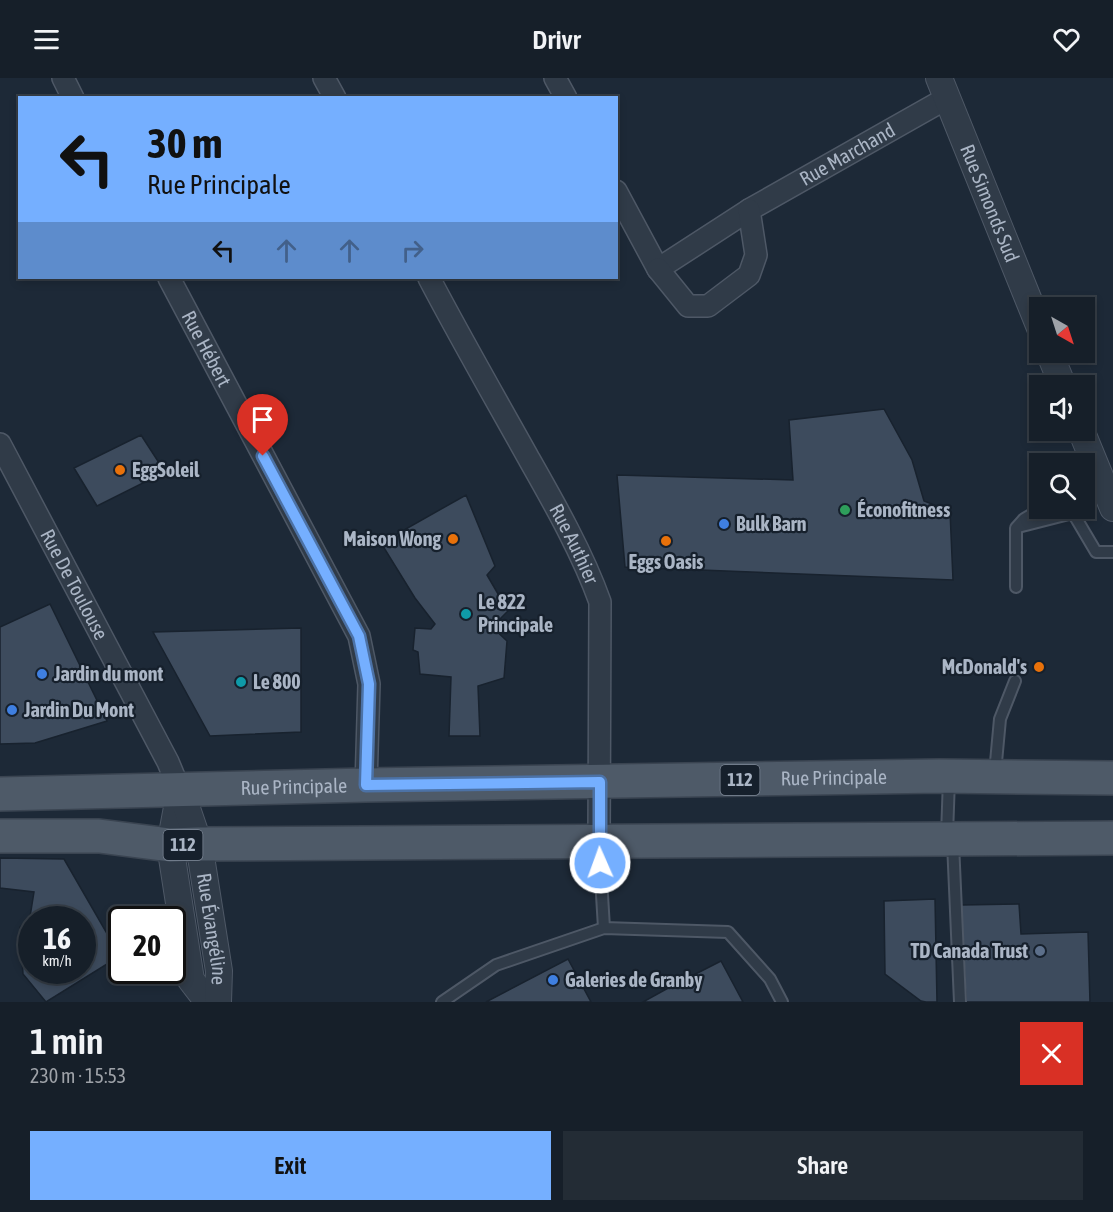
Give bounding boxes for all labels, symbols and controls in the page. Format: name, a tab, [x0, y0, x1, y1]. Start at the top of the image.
icon: menu	[30, 23, 63, 56]
icon: heart	[1050, 23, 1083, 56]
text: Drivr	[532, 24, 581, 55]
street label: Rue Marchand	[795, 118, 899, 190]
text: 30 m	[147, 119, 222, 167]
icon: left	[48, 120, 126, 198]
street label: Rue Simonds Sud	[956, 141, 1024, 265]
text: Rue Principale	[147, 169, 291, 200]
icon: left	[207, 234, 240, 267]
icon: ahead	[270, 234, 303, 267]
icon: ahead	[333, 234, 366, 267]
icon: right	[396, 234, 429, 267]
north arrow	[1029, 297, 1095, 363]
map controls	[1029, 297, 1095, 519]
street label: Rue Hébert	[178, 307, 236, 390]
button: sound	[1029, 375, 1095, 441]
pin	[237, 394, 288, 456]
icon: arrive	[246, 403, 279, 436]
button: search	[1029, 453, 1095, 519]
place label: EggSoleil	[132, 458, 200, 481]
marker: EggSoleil	[113, 463, 127, 477]
place label: Éconofitness	[857, 498, 950, 521]
street label: Rue Authier	[545, 500, 604, 588]
marker: Éconofitness	[838, 503, 852, 517]
place label: Bulk Barn	[736, 512, 806, 535]
marker: Bulk Barn	[717, 517, 731, 531]
street label: Rue De Toulouse	[36, 525, 113, 643]
place label: Maison Wong	[343, 527, 441, 550]
marker: Maison Wong	[446, 532, 460, 546]
marker: Eggs Oasis	[659, 534, 673, 548]
place label: Eggs Oasis	[629, 550, 703, 573]
place label: Le 822 Principale	[478, 590, 553, 636]
marker: Le 822 Principale	[459, 607, 473, 621]
place label: McDonald's	[942, 655, 1027, 678]
marker: McDonald's	[1032, 660, 1046, 674]
place label: Jardin du mont	[53, 662, 163, 685]
marker: Jardin du mont	[35, 667, 49, 681]
place label: Le 800	[253, 670, 301, 693]
marker: Le 800	[234, 675, 248, 689]
place label: Jardin Du Mont	[23, 698, 134, 721]
marker: Jardin Du Mont	[5, 703, 19, 717]
road number: 112	[720, 765, 760, 795]
street label: Rue Principale	[780, 765, 887, 789]
street label: Rue Principale	[240, 773, 347, 799]
road number: 112	[164, 830, 202, 860]
position arrow	[568, 831, 632, 895]
street label: Rue Évangéline	[193, 871, 231, 985]
speed limit sign: 20	[108, 906, 186, 984]
text: 16	[43, 921, 71, 955]
place label: TD Canada Trust	[911, 939, 1028, 962]
marker: TD Canada Trust	[1033, 944, 1047, 958]
text: km/h	[42, 952, 72, 969]
place label: Galeries de Granby	[565, 968, 703, 991]
marker: Galeries de Granby	[546, 973, 560, 987]
text: 1 min	[30, 1020, 104, 1062]
button: close	[1020, 1022, 1083, 1085]
text: 230 m · 15:53	[30, 1064, 126, 1087]
button: Exit	[30, 1131, 551, 1200]
button: Share	[563, 1131, 1083, 1200]

